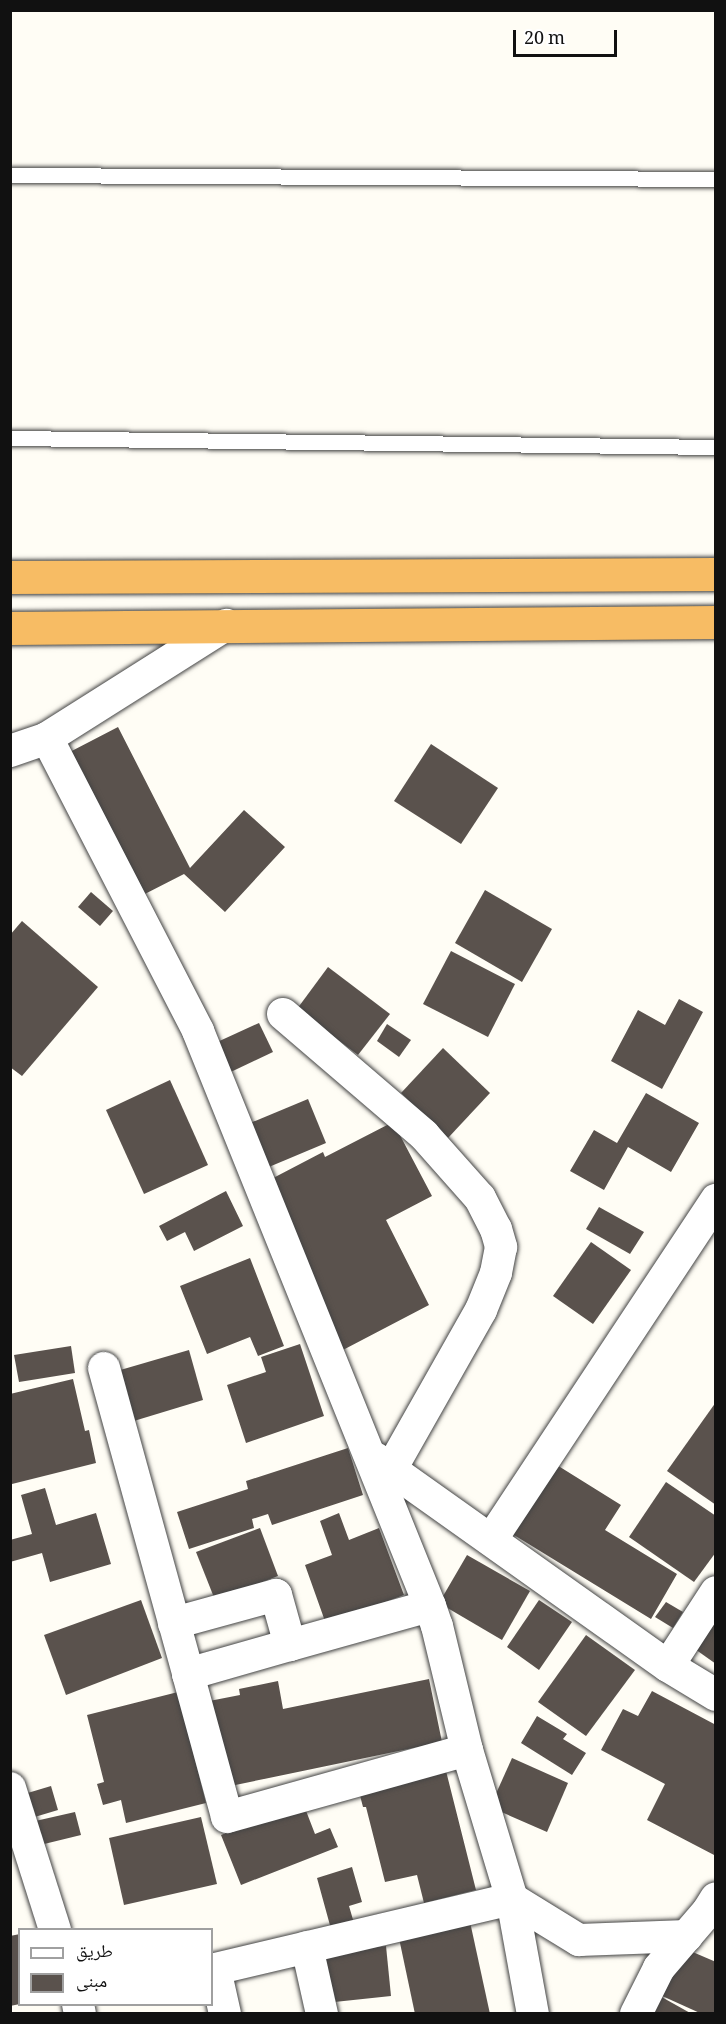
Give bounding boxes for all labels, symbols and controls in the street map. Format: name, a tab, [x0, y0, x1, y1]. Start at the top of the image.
scale bar	[516, 18, 620, 56]
text: 20 m	[524, 25, 565, 55]
legend	[18, 1928, 213, 2006]
text: طريق	[76, 1938, 113, 1968]
text: مبنى	[76, 1968, 107, 1998]

